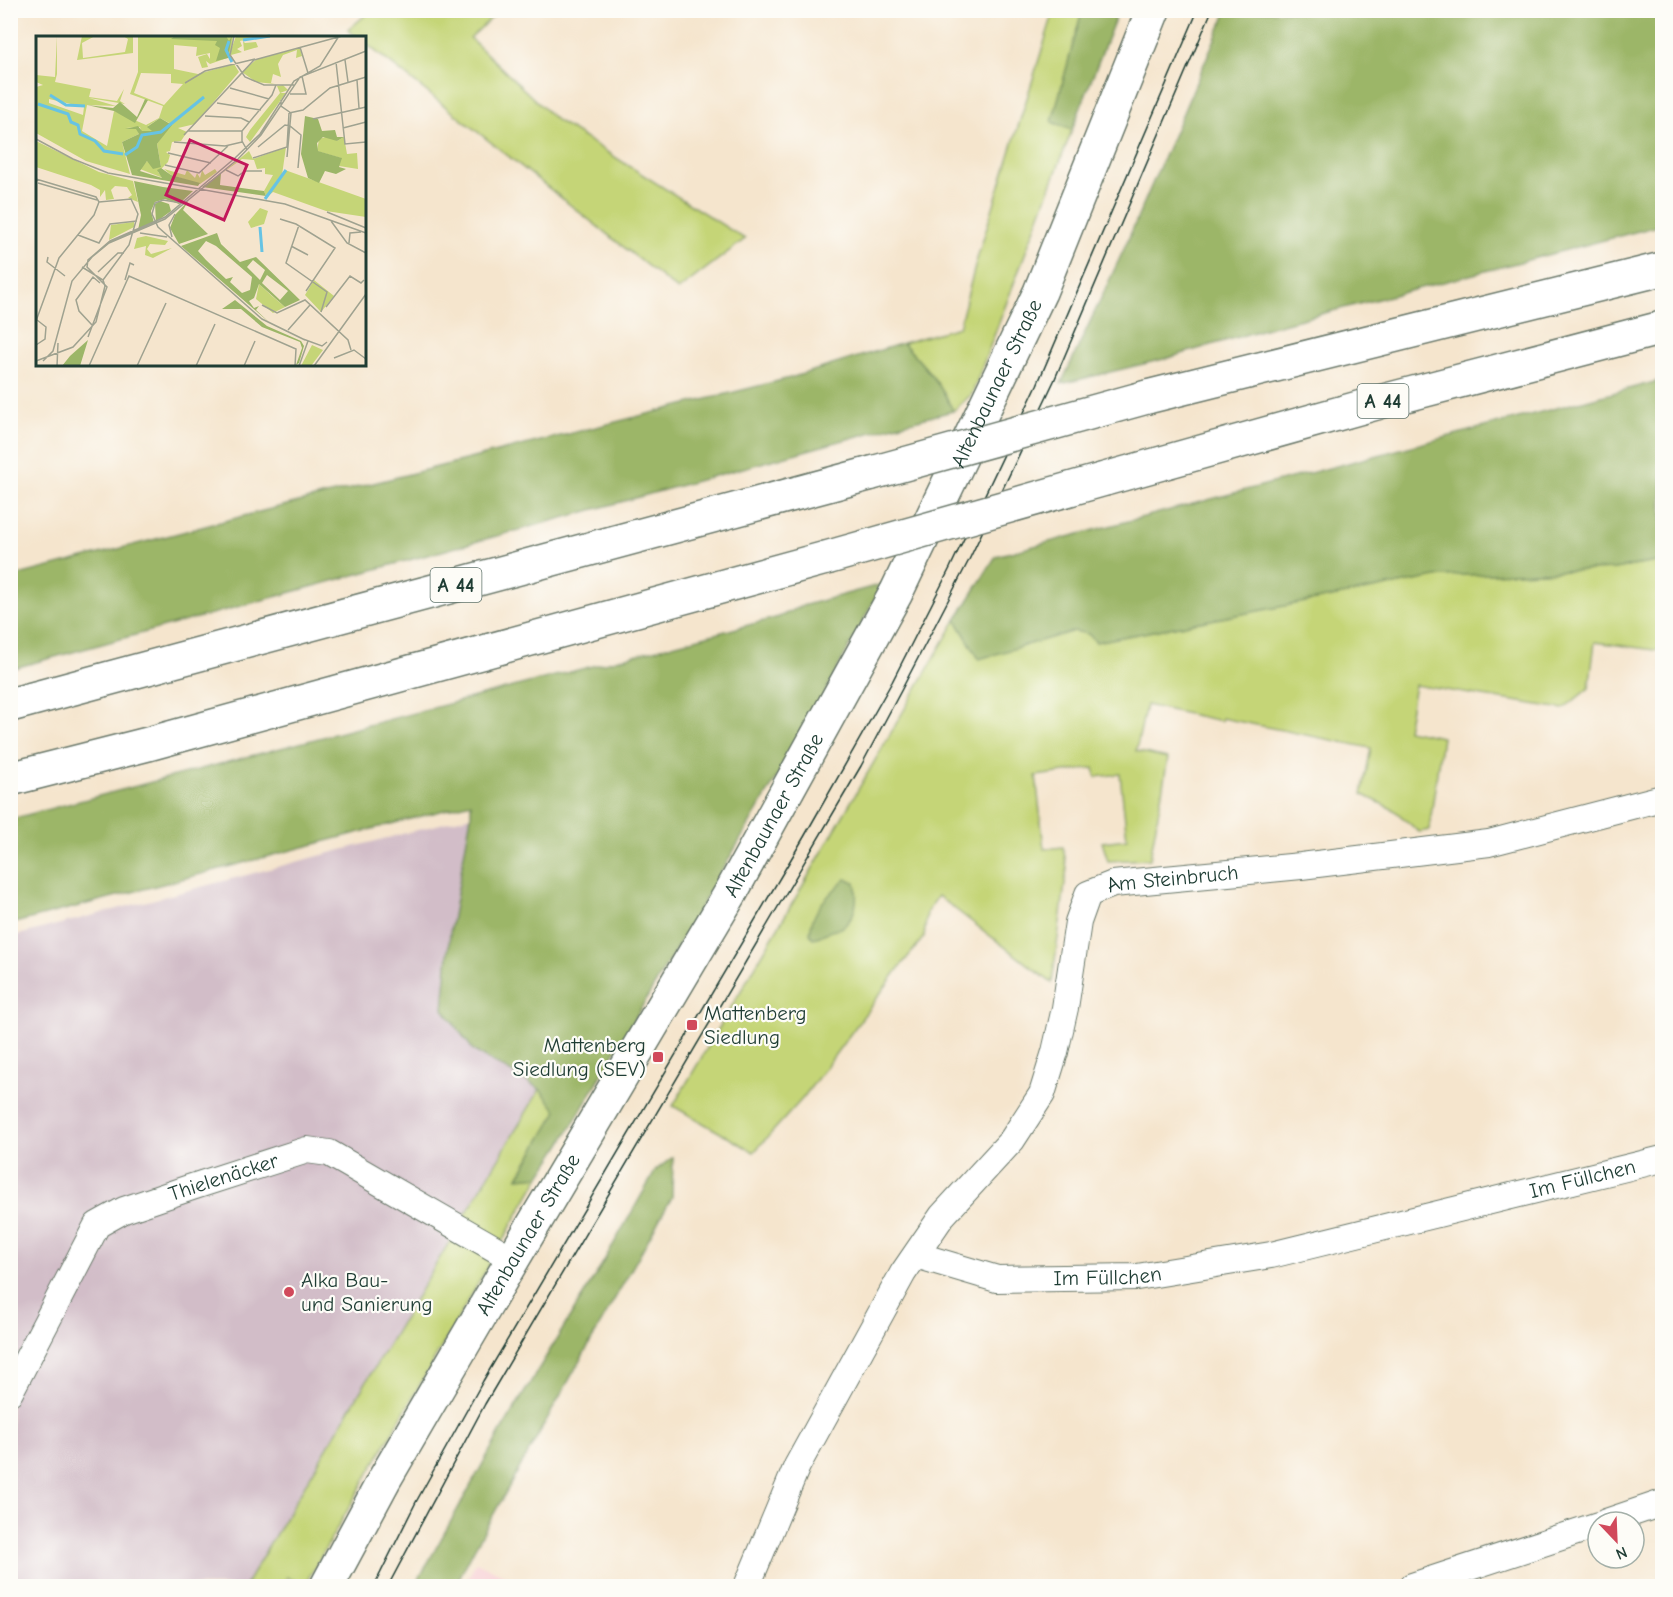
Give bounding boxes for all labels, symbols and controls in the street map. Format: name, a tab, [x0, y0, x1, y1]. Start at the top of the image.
inset map	[36, 36, 366, 366]
street label: Altenbaunaer Straße	[946, 295, 1047, 471]
road number: A 44	[1358, 384, 1408, 418]
road number: A 44	[430, 568, 482, 602]
street label: Altenbaunaer Straße	[719, 729, 828, 901]
street label: Am Steinbruch	[1103, 860, 1239, 897]
place label: Mattenberg Siedlung	[704, 1001, 807, 1049]
marker: Mattenberg Siedlung	[685, 1018, 699, 1032]
place label: Mattenberg Siedlung (SEV)	[513, 1033, 646, 1081]
marker: Mattenberg Siedlung (SEV)	[651, 1050, 665, 1064]
street label: Thielenäcker	[165, 1148, 282, 1206]
street label: Altenbaunaer Straße	[471, 1149, 585, 1319]
street label: Im Füllchen	[1527, 1154, 1638, 1203]
street label: Im Füllchen	[1053, 1261, 1163, 1290]
place label: Alka Bau- und Sanierung	[301, 1268, 433, 1316]
marker: Alka Bau- und Sanierung	[282, 1285, 296, 1299]
north arrow	[1586, 1510, 1646, 1570]
text: N	[1613, 1543, 1630, 1563]

